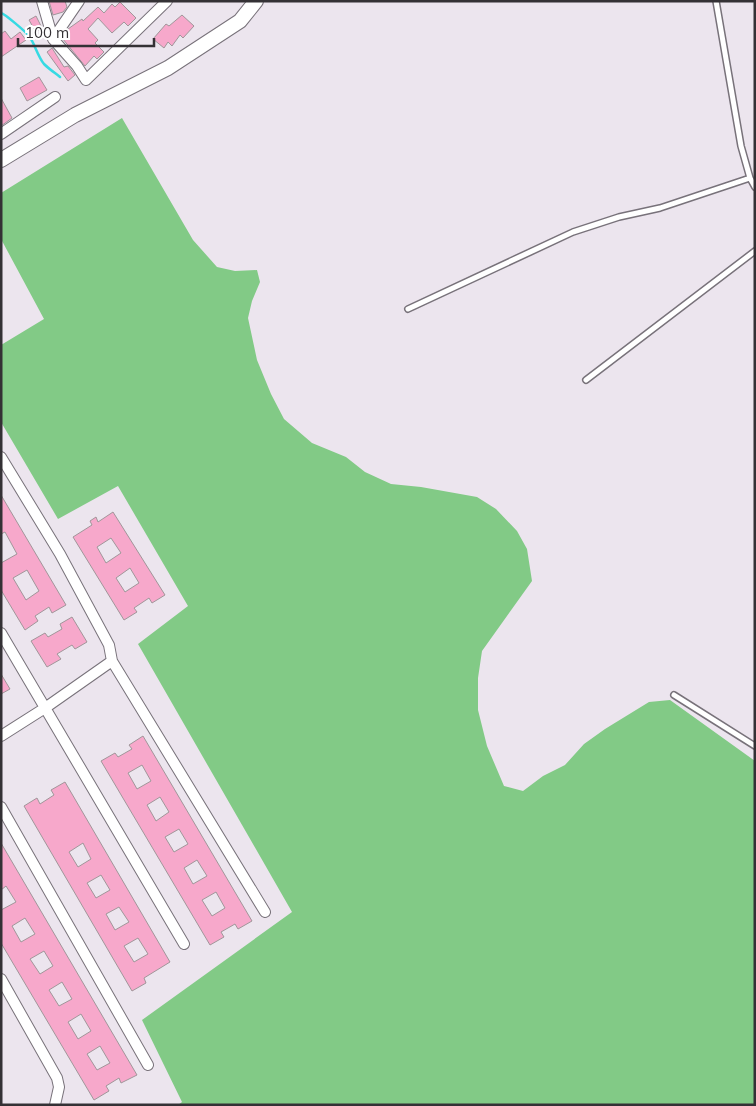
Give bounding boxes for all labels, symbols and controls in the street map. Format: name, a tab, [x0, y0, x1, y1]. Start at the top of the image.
scale bar	[18, 15, 154, 47]
text: 100 m	[25, 23, 69, 42]

